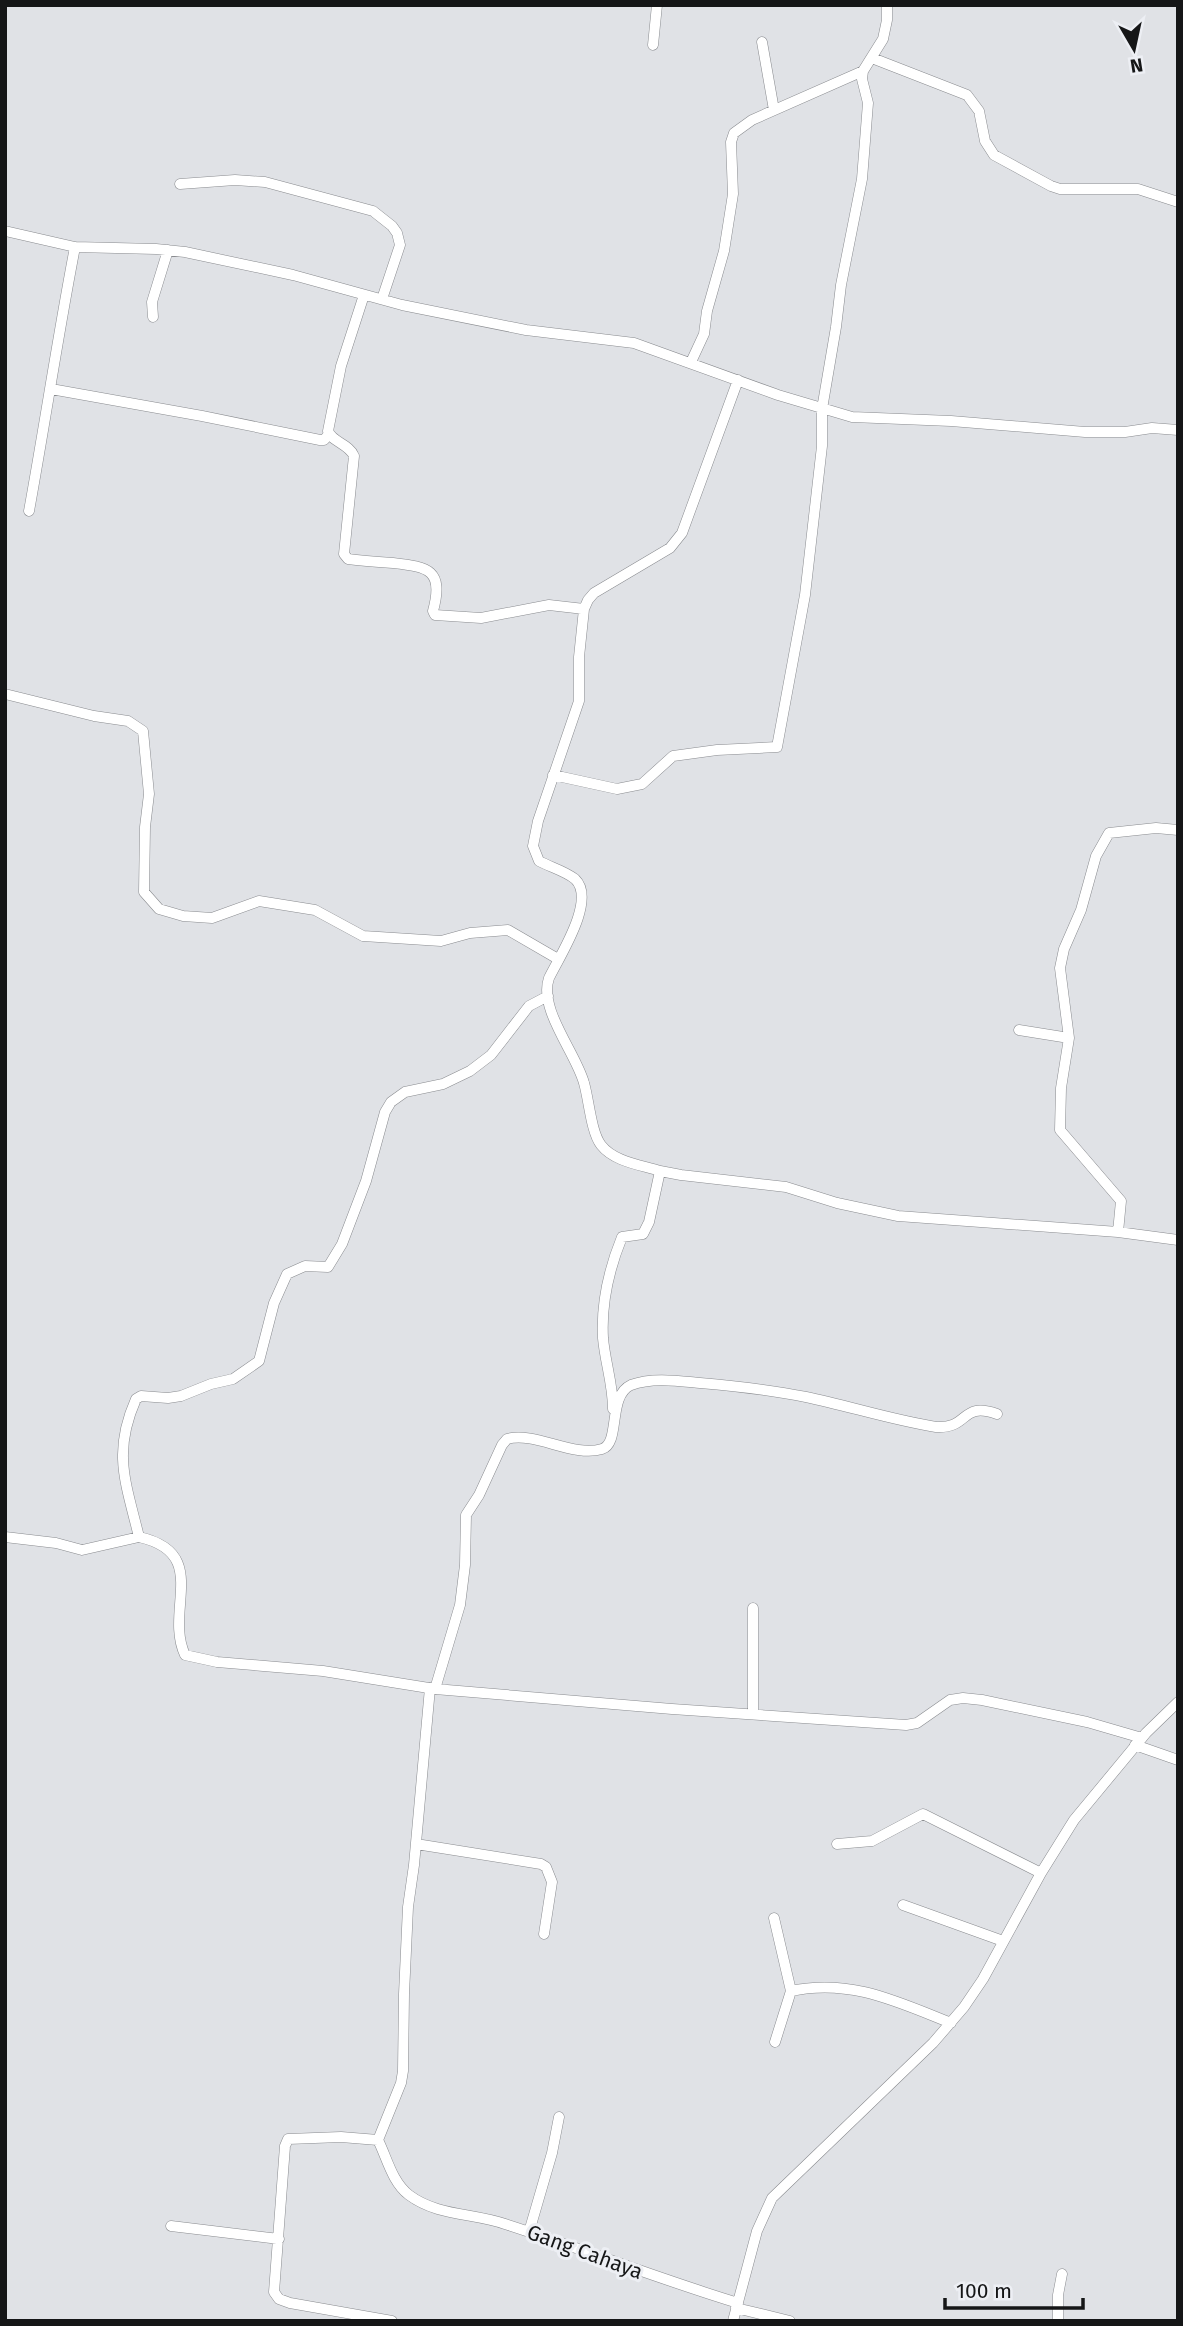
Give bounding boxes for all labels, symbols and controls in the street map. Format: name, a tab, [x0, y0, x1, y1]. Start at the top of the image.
north arrow	[1099, 14, 1169, 84]
text: N	[1129, 53, 1145, 78]
street label: Gang Cahaya	[524, 2219, 646, 2285]
scale bar	[945, 2266, 1083, 2310]
text: 100 m	[956, 2278, 1012, 2304]

